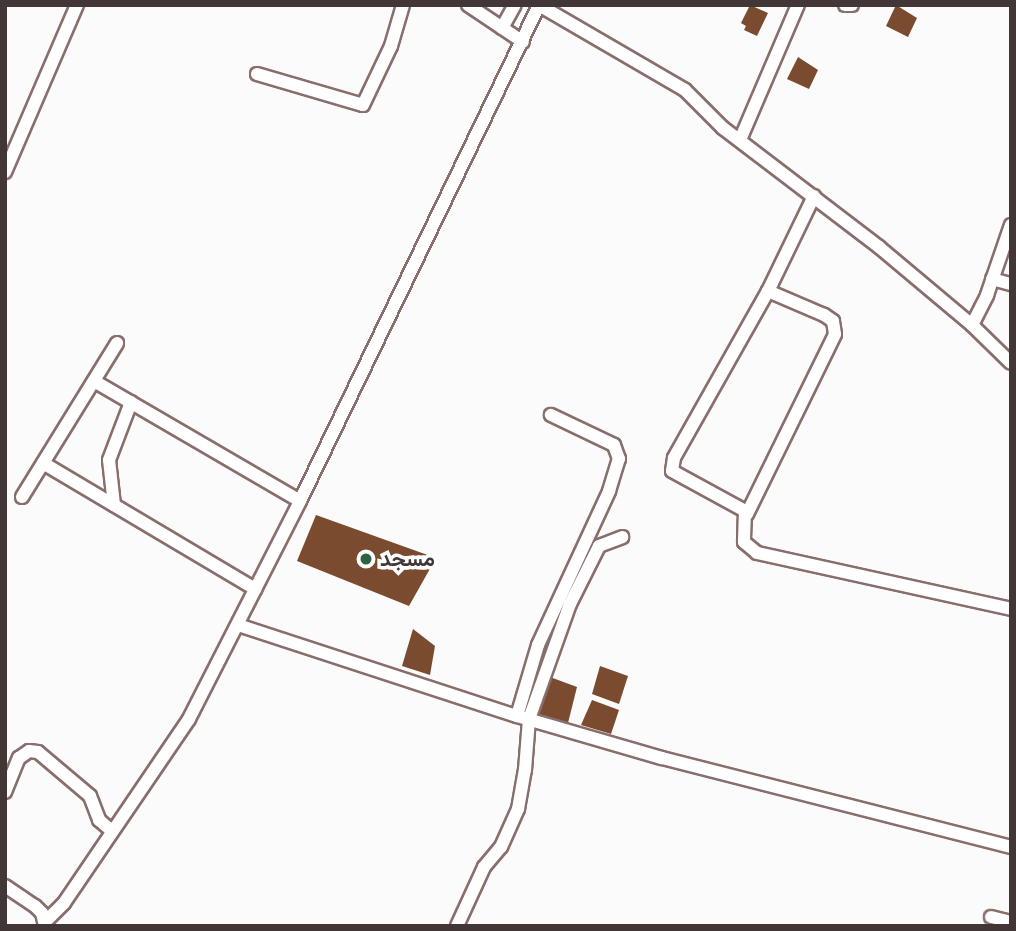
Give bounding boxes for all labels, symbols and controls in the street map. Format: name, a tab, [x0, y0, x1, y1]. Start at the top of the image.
place label: مسجد	[380, 546, 435, 572]
marker: مسجد	[358, 551, 374, 567]

